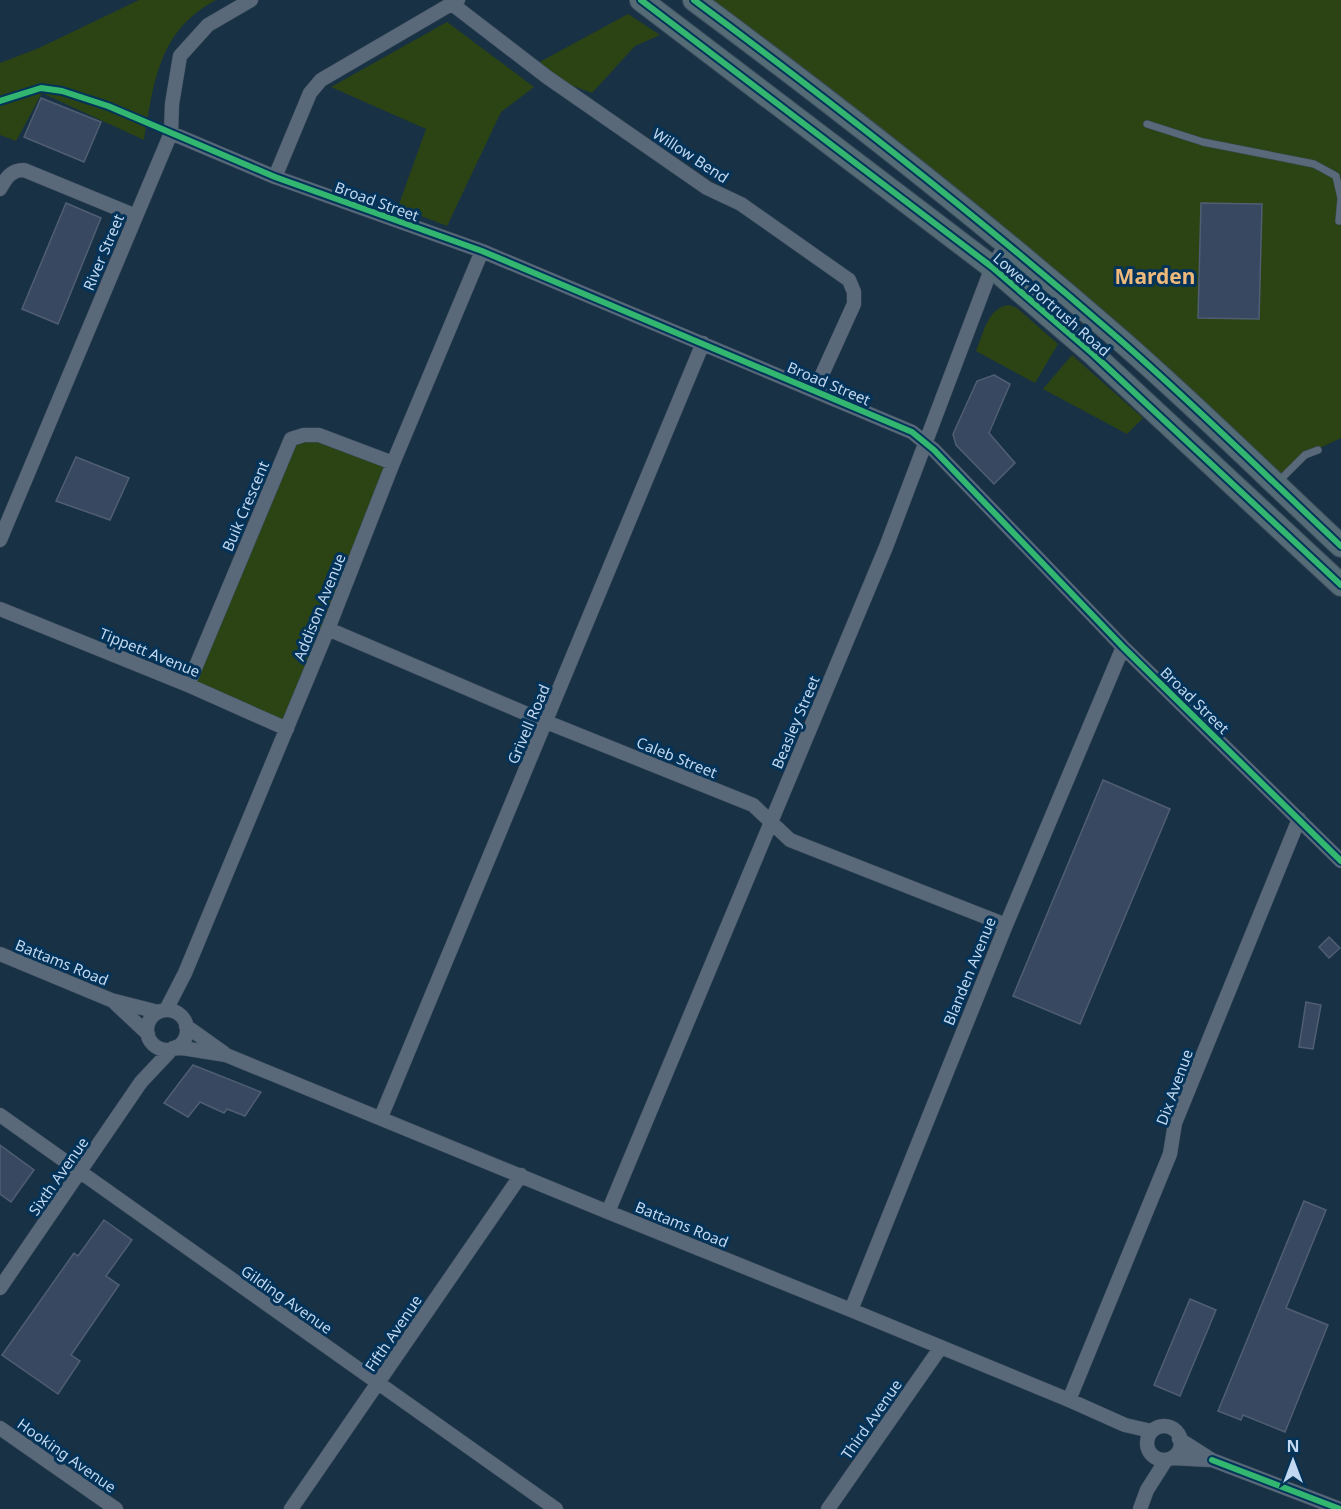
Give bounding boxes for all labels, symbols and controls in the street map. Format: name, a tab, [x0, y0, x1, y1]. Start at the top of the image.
street label: Willow Bend	[649, 123, 733, 187]
street label: Broad Street	[332, 177, 422, 226]
street label: River Street	[78, 210, 128, 293]
street label: Lower Portrush Road	[989, 248, 1115, 360]
district label: Marden	[1115, 262, 1195, 290]
street label: Broad Street	[785, 357, 874, 410]
street label: Buik Crescent	[217, 457, 273, 554]
street label: Addison Avenue	[288, 550, 350, 664]
street label: Tippett Avenue	[97, 623, 203, 681]
street label: Broad Street	[1156, 662, 1234, 738]
street label: Beasley Street	[766, 672, 824, 772]
street label: Grivell Road	[502, 681, 554, 767]
street label: Caleb Street	[634, 732, 721, 782]
street label: Blanden Avenue	[938, 914, 1000, 1028]
street label: Battams Road	[13, 934, 111, 990]
street label: Dix Avenue	[1151, 1046, 1197, 1128]
street label: Sixth Avenue	[24, 1133, 92, 1219]
street label: Battams Road	[633, 1196, 731, 1252]
street label: Gilding Avenue	[238, 1260, 336, 1338]
street label: Fifth Avenue	[360, 1291, 426, 1375]
street label: Third Avenue	[836, 1375, 906, 1463]
street label: Hooking Avenue	[14, 1413, 120, 1497]
north arrow	[1263, 1431, 1323, 1491]
text: N	[1286, 1435, 1300, 1457]

